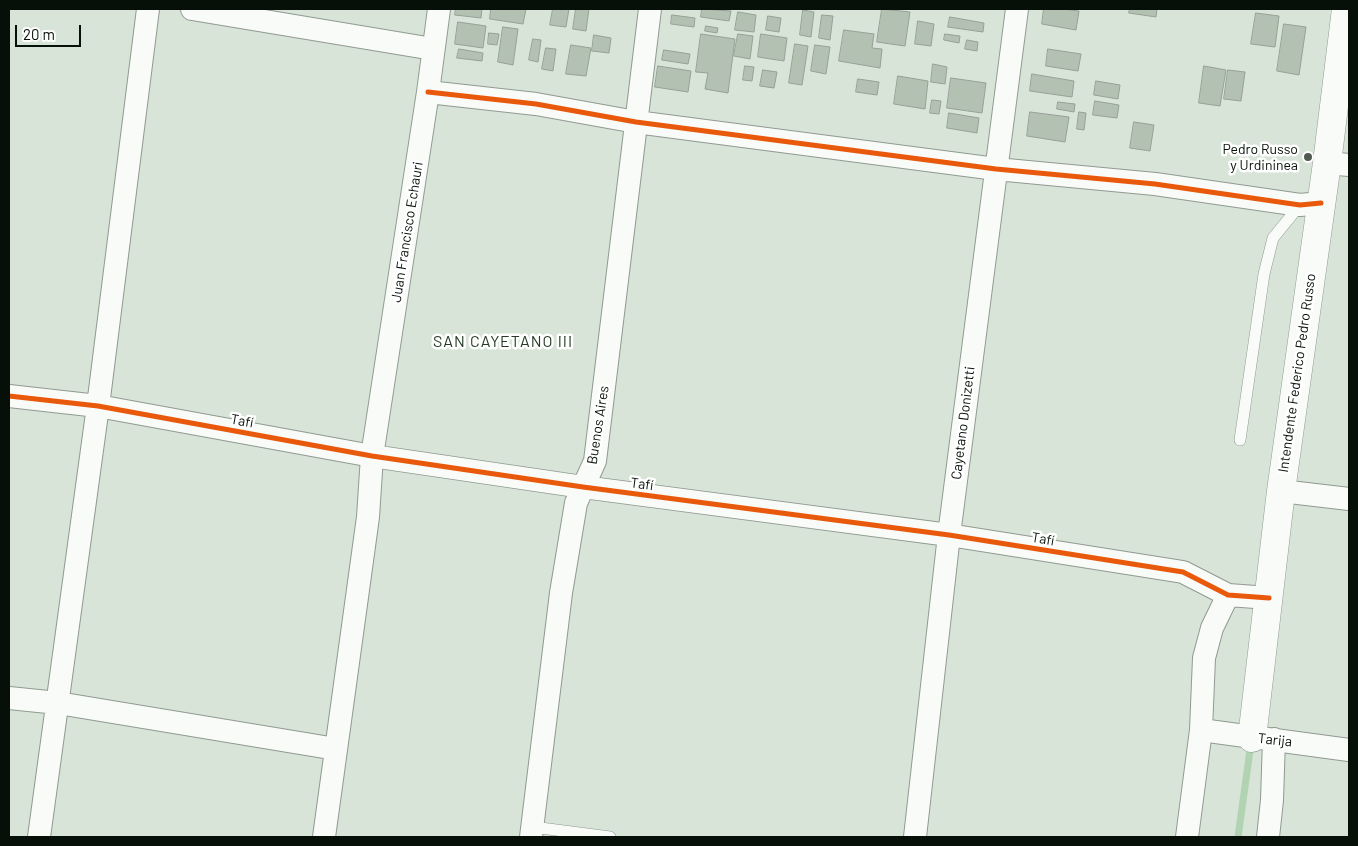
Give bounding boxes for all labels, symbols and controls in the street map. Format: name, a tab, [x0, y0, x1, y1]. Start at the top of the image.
scale bar	[18, 15, 84, 47]
text: 20 m	[23, 25, 55, 43]
place label: Pedro Russo y Urdininea	[1222, 141, 1298, 174]
marker: Pedro Russo y Urdininea	[1302, 151, 1314, 163]
street label: Juan Francisco Echauri	[388, 160, 426, 304]
street label: Intendente Federico Pedro Russo	[1275, 272, 1319, 474]
district label: SAN CAYETANO III	[431, 332, 575, 352]
street label: Cayetano Donizetti	[948, 365, 978, 481]
street label: Buenos Aires	[583, 385, 613, 465]
street label: Tafí	[229, 411, 255, 431]
street label: Tafí	[630, 474, 654, 494]
street label: Tafí	[1030, 529, 1056, 549]
street label: Tarija	[1257, 730, 1293, 750]

